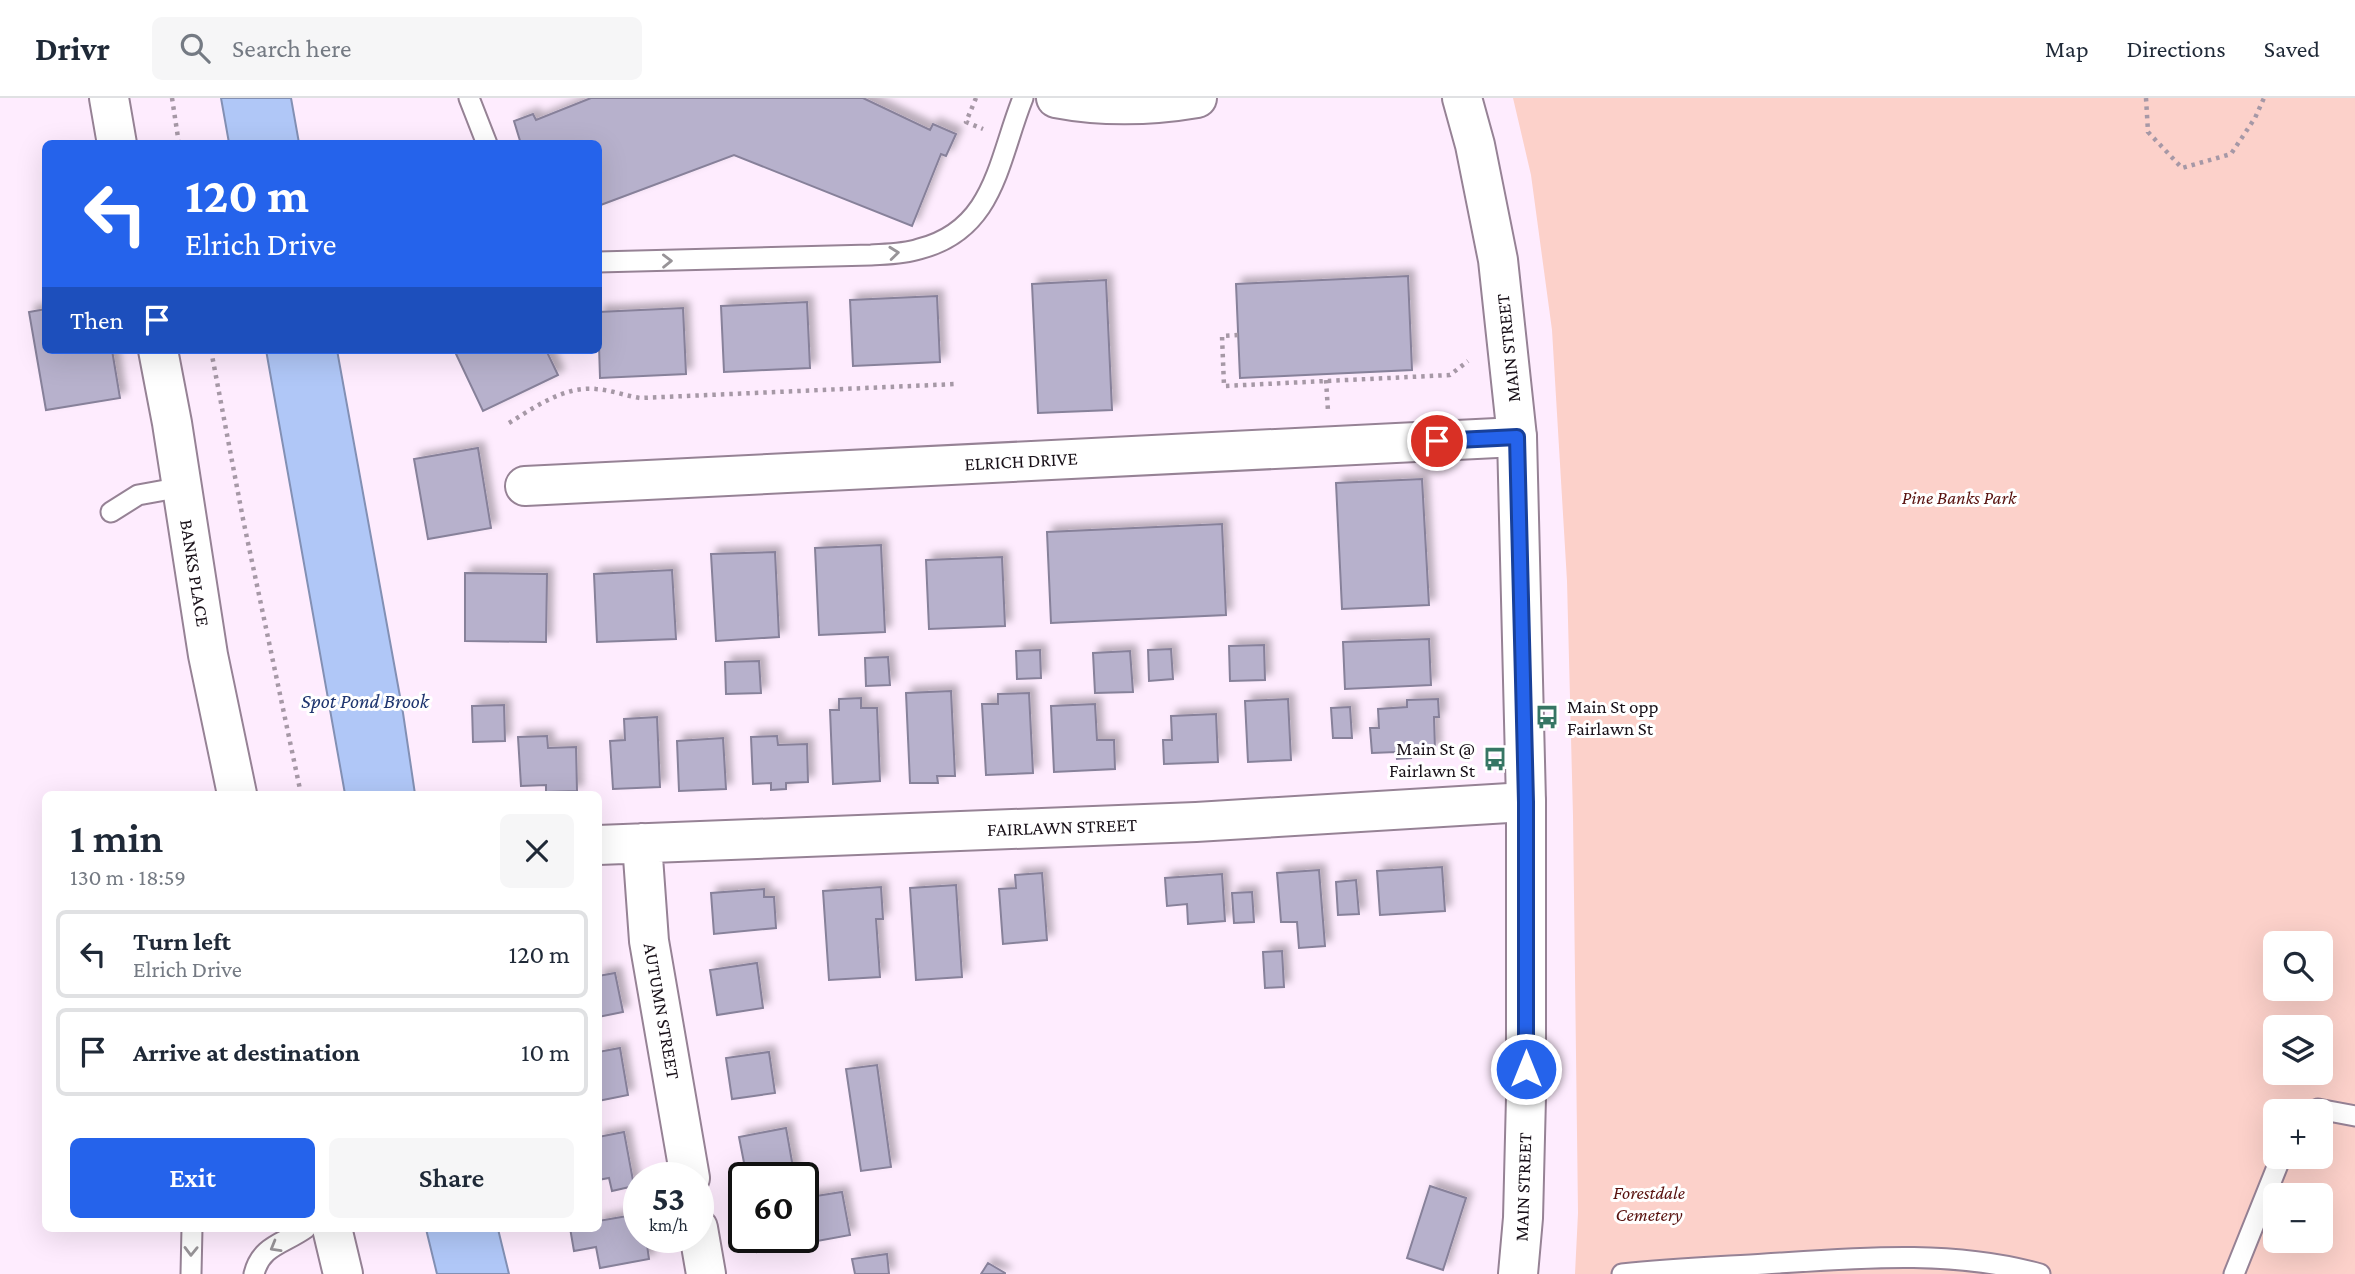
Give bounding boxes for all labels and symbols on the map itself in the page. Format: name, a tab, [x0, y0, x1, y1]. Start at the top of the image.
one-way arrow	[888, 246, 900, 261]
one-way arrow	[661, 253, 672, 268]
street label: MAIN STREET	[1492, 292, 1524, 403]
pin	[1407, 411, 1467, 471]
street label: ELRICH DRIVE	[964, 448, 1078, 474]
park label: Pine Banks Park	[1902, 487, 2017, 508]
street label: BANKS PLACE	[176, 518, 214, 628]
water label: Spot Pond Brook	[301, 689, 430, 713]
place label: Main St opp Fairlawn St	[1567, 696, 1658, 739]
bus stop icon: Main St opp Fairlawn St	[1533, 703, 1561, 731]
place label: Main St @ Fairlawn St	[1389, 738, 1476, 781]
bus stop icon: Main St @ Fairlawn St	[1481, 745, 1509, 773]
street label: FAIRLAWN STREET	[987, 814, 1138, 840]
street label: AUTUMN STREET	[640, 941, 684, 1081]
position arrow	[1489, 1032, 1563, 1106]
street label: MAIN STREET	[1511, 1132, 1535, 1242]
speed limit sign: 60	[728, 1162, 819, 1253]
park label: Forestdale Cemetery	[1613, 1182, 1685, 1225]
one-way arrow	[270, 1239, 283, 1252]
one-way arrow	[184, 1246, 199, 1257]

